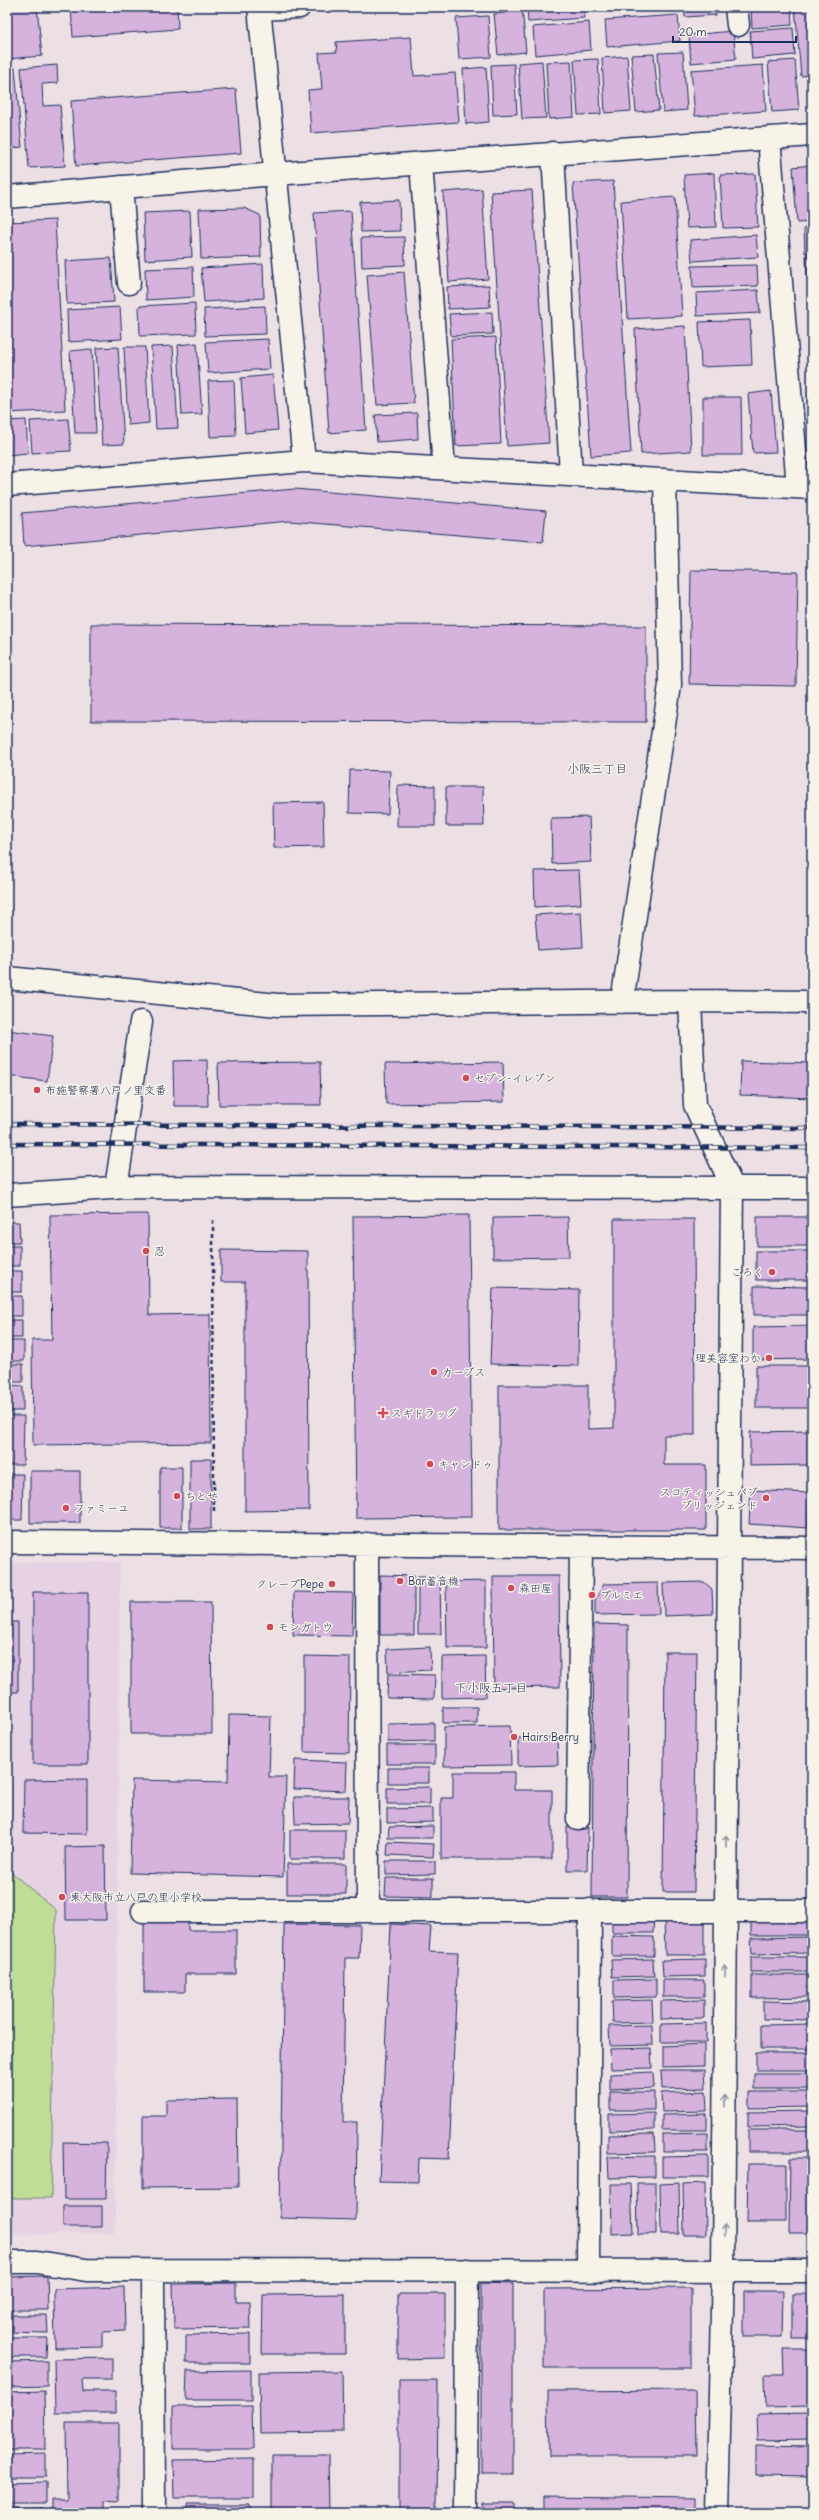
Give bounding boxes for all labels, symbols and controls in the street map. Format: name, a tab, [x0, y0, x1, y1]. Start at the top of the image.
scale bar	[673, 18, 796, 44]
text: 20 m	[679, 24, 707, 39]
district label: 小阪三丁目	[567, 761, 627, 776]
place label: セブン-イレブン	[474, 1071, 556, 1085]
marker: セブン-イレブン	[461, 1073, 471, 1083]
place label: 布施警察署八戸ノ里交番	[45, 1083, 166, 1097]
marker: 布施警察署八戸ノ里交番	[32, 1085, 42, 1095]
place label: 忍	[154, 1244, 165, 1258]
marker: 忍	[141, 1246, 151, 1256]
place label: ころく	[731, 1265, 764, 1279]
marker: ころく	[767, 1267, 777, 1277]
place label: 理美容室わか	[695, 1351, 761, 1365]
marker: 理美容室わか	[764, 1353, 774, 1363]
place label: カーブス	[442, 1365, 485, 1379]
marker: カーブス	[429, 1367, 439, 1377]
place label: スギドラッグ	[391, 1406, 457, 1420]
marker: スギドラッグ	[378, 1408, 388, 1418]
place label: キャンドゥ	[438, 1457, 493, 1471]
marker: キャンドゥ	[425, 1459, 435, 1469]
place label: スコティッシュパブ ブリッジェンド	[660, 1485, 758, 1512]
place label: ちとせ	[185, 1489, 218, 1503]
marker: ちとせ	[172, 1491, 182, 1501]
marker: スコティッシュパブ ブリッジェンド	[761, 1493, 771, 1503]
place label: ファミーユ	[74, 1501, 129, 1515]
marker: ファミーユ	[61, 1503, 71, 1513]
place label: Bar蓄音機	[408, 1574, 459, 1588]
marker: Bar蓄音機	[395, 1576, 405, 1586]
place label: クレープPepe	[256, 1577, 324, 1591]
marker: クレープPepe	[327, 1579, 337, 1589]
place label: 森田屋	[519, 1581, 552, 1595]
marker: 森田屋	[506, 1583, 516, 1593]
place label: プルミエ	[600, 1588, 643, 1602]
marker: プルミエ	[587, 1590, 597, 1600]
place label: モンガトウ	[278, 1620, 333, 1634]
marker: モンガトウ	[265, 1622, 275, 1632]
district label: 下小阪五丁目	[455, 1680, 527, 1695]
place label: Hairs Berry	[522, 1730, 579, 1744]
marker: Hairs Berry	[509, 1732, 519, 1742]
one-way arrow	[722, 1835, 730, 1848]
place label: 東大阪市立八戸の里小学校	[70, 1890, 202, 1904]
marker: 東大阪市立八戸の里小学校	[57, 1892, 67, 1902]
one-way arrow	[722, 1965, 729, 1978]
one-way arrow	[721, 2095, 728, 2108]
one-way arrow	[720, 2225, 728, 2238]

